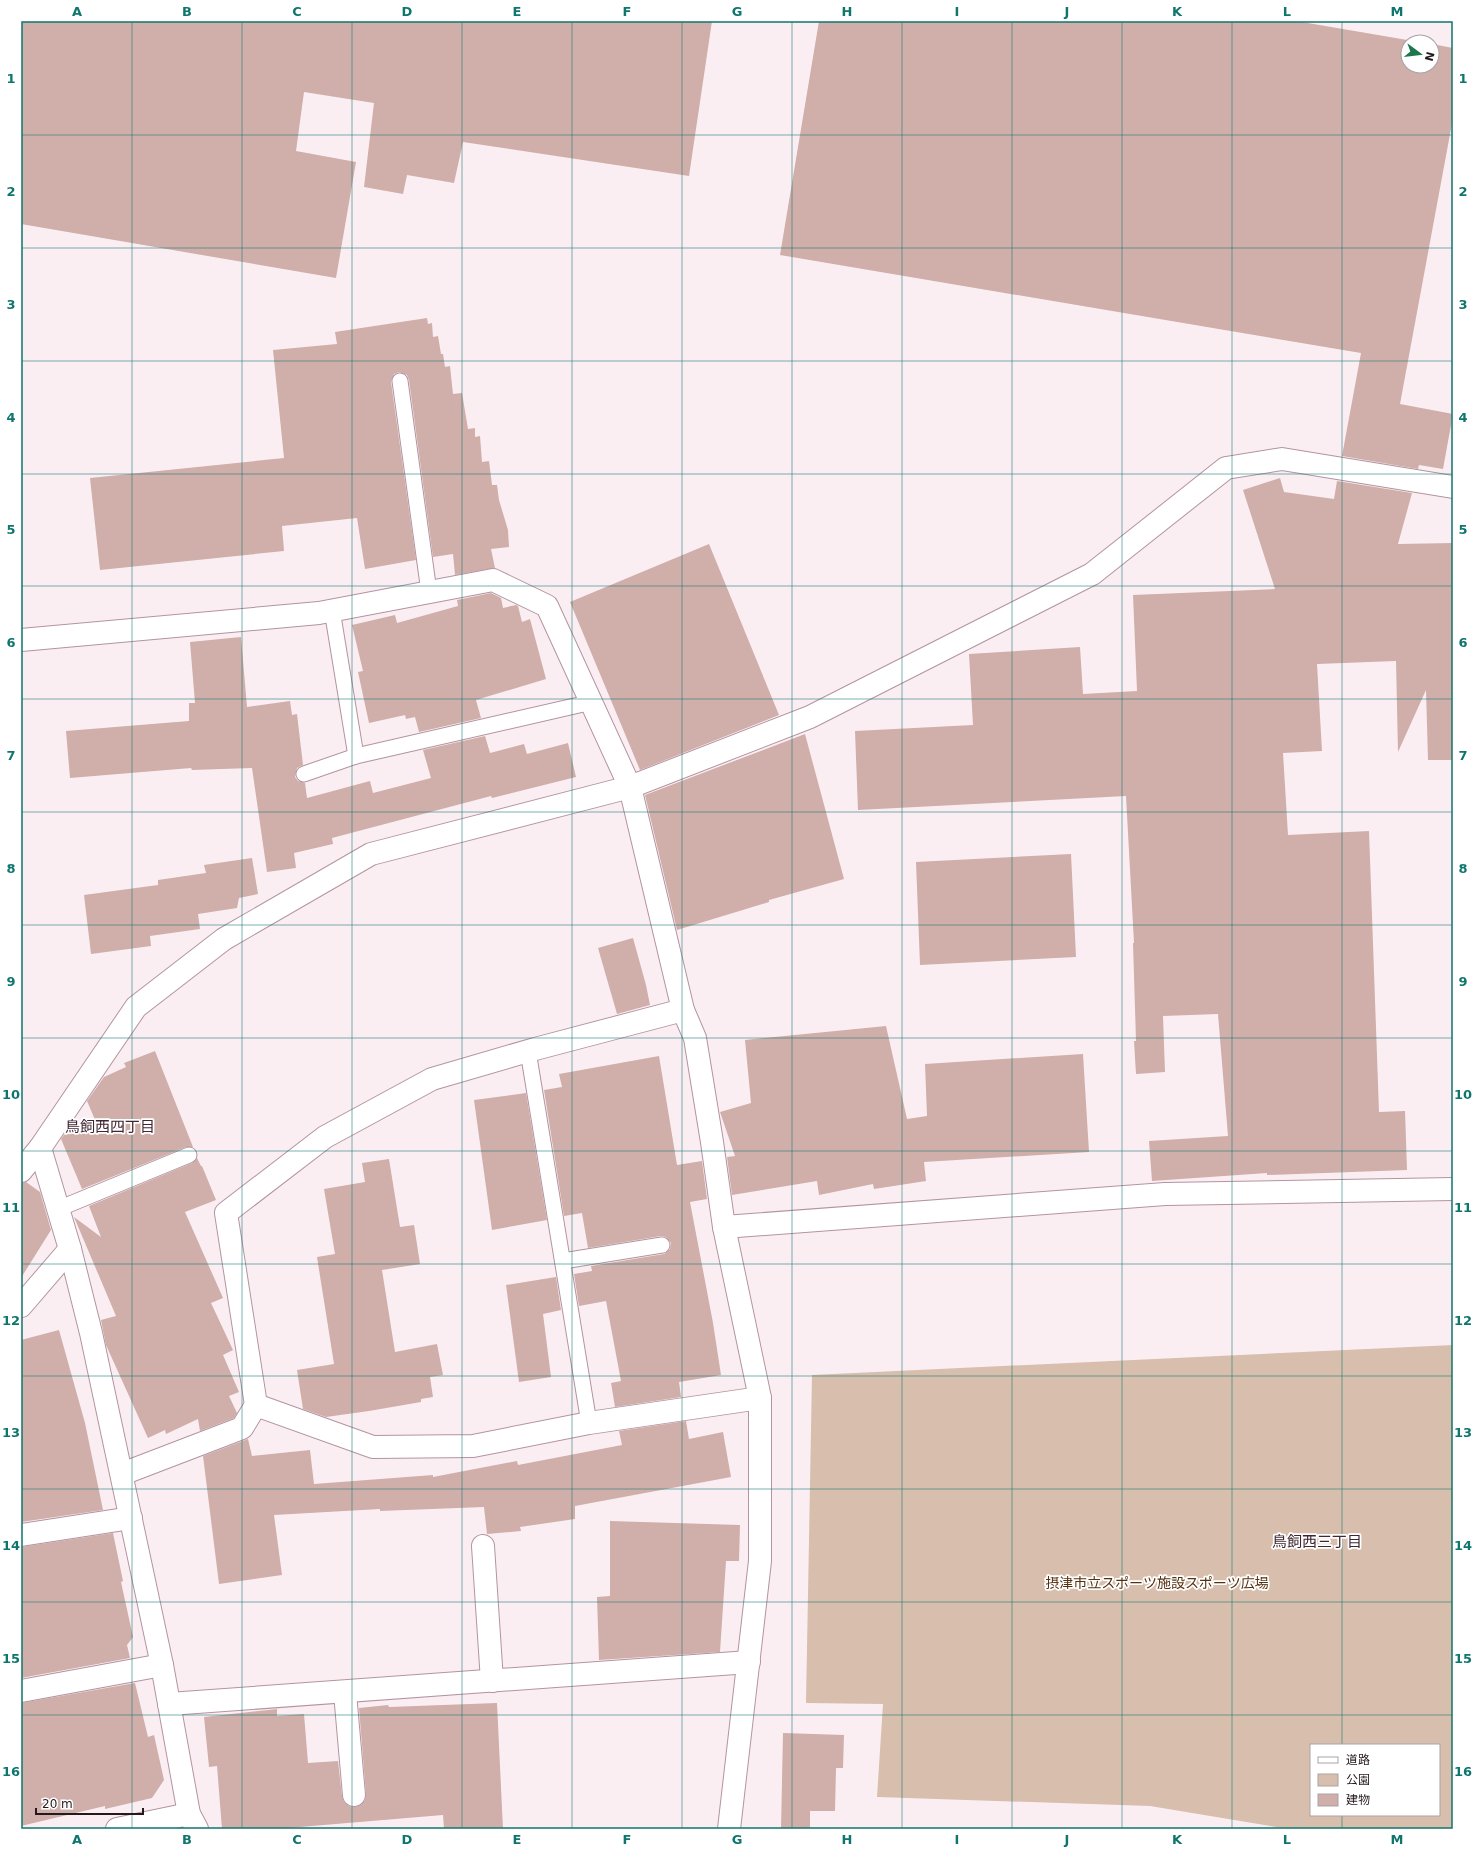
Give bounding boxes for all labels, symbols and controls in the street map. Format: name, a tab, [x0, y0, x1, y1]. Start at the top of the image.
text: A	[72, 4, 82, 19]
text: B	[182, 4, 192, 19]
text: C	[292, 4, 302, 19]
text: D	[402, 4, 413, 19]
text: E	[513, 4, 521, 19]
text: F	[623, 4, 631, 19]
text: G	[732, 4, 742, 19]
text: H	[842, 4, 852, 19]
text: I	[955, 4, 959, 19]
text: J	[1064, 4, 1069, 19]
text: K	[1172, 4, 1183, 19]
text: L	[1283, 4, 1291, 19]
text: M	[1391, 4, 1403, 19]
north arrow	[1400, 34, 1440, 74]
text: N	[1422, 50, 1437, 63]
text: 1	[6, 71, 16, 86]
text: 1	[1458, 71, 1468, 86]
text: 2	[6, 184, 16, 199]
text: 2	[1458, 184, 1468, 199]
text: 3	[6, 297, 16, 312]
text: 3	[1458, 297, 1468, 312]
text: 4	[6, 410, 16, 425]
text: 4	[1458, 410, 1468, 425]
text: 5	[6, 522, 16, 537]
text: 5	[1458, 522, 1468, 537]
text: 6	[6, 635, 16, 650]
text: 6	[1458, 635, 1468, 650]
text: 7	[6, 748, 16, 763]
text: 7	[1458, 748, 1468, 763]
text: 8	[6, 861, 16, 876]
text: 8	[1458, 861, 1468, 876]
text: 9	[6, 974, 16, 989]
text: 9	[1458, 974, 1468, 989]
text: 10	[2, 1087, 20, 1102]
text: 10	[1454, 1087, 1472, 1102]
district label: 鳥飼西四丁目	[65, 1118, 155, 1136]
text: 11	[2, 1200, 20, 1215]
text: 11	[1454, 1200, 1472, 1215]
text: 12	[2, 1313, 20, 1328]
text: 12	[1454, 1313, 1472, 1328]
text: 13	[2, 1425, 20, 1440]
text: 13	[1454, 1425, 1472, 1440]
district label: 鳥飼西三丁目	[1272, 1533, 1362, 1551]
text: 14	[2, 1538, 20, 1553]
text: 14	[1454, 1538, 1472, 1553]
park label: 摂津市立スポーツ施設スポーツ広場	[1045, 1575, 1269, 1591]
text: 15	[2, 1651, 20, 1666]
text: 15	[1454, 1651, 1472, 1666]
legend	[1310, 1744, 1440, 1816]
text: 道路	[1346, 1753, 1370, 1767]
text: 16	[2, 1764, 20, 1779]
text: 16	[1454, 1764, 1472, 1779]
text: 公園	[1346, 1773, 1370, 1787]
scale bar	[36, 1790, 143, 1816]
text: 建物	[1346, 1793, 1370, 1807]
text: 20 m	[42, 1797, 73, 1811]
text: A	[72, 1832, 82, 1847]
text: B	[182, 1832, 192, 1847]
text: C	[292, 1832, 302, 1847]
text: D	[402, 1832, 413, 1847]
text: E	[513, 1832, 521, 1847]
text: F	[623, 1832, 631, 1847]
text: G	[732, 1832, 742, 1847]
text: H	[842, 1832, 852, 1847]
text: I	[955, 1832, 959, 1847]
text: J	[1064, 1832, 1069, 1847]
text: K	[1172, 1832, 1183, 1847]
text: L	[1283, 1832, 1291, 1847]
text: M	[1391, 1832, 1403, 1847]

